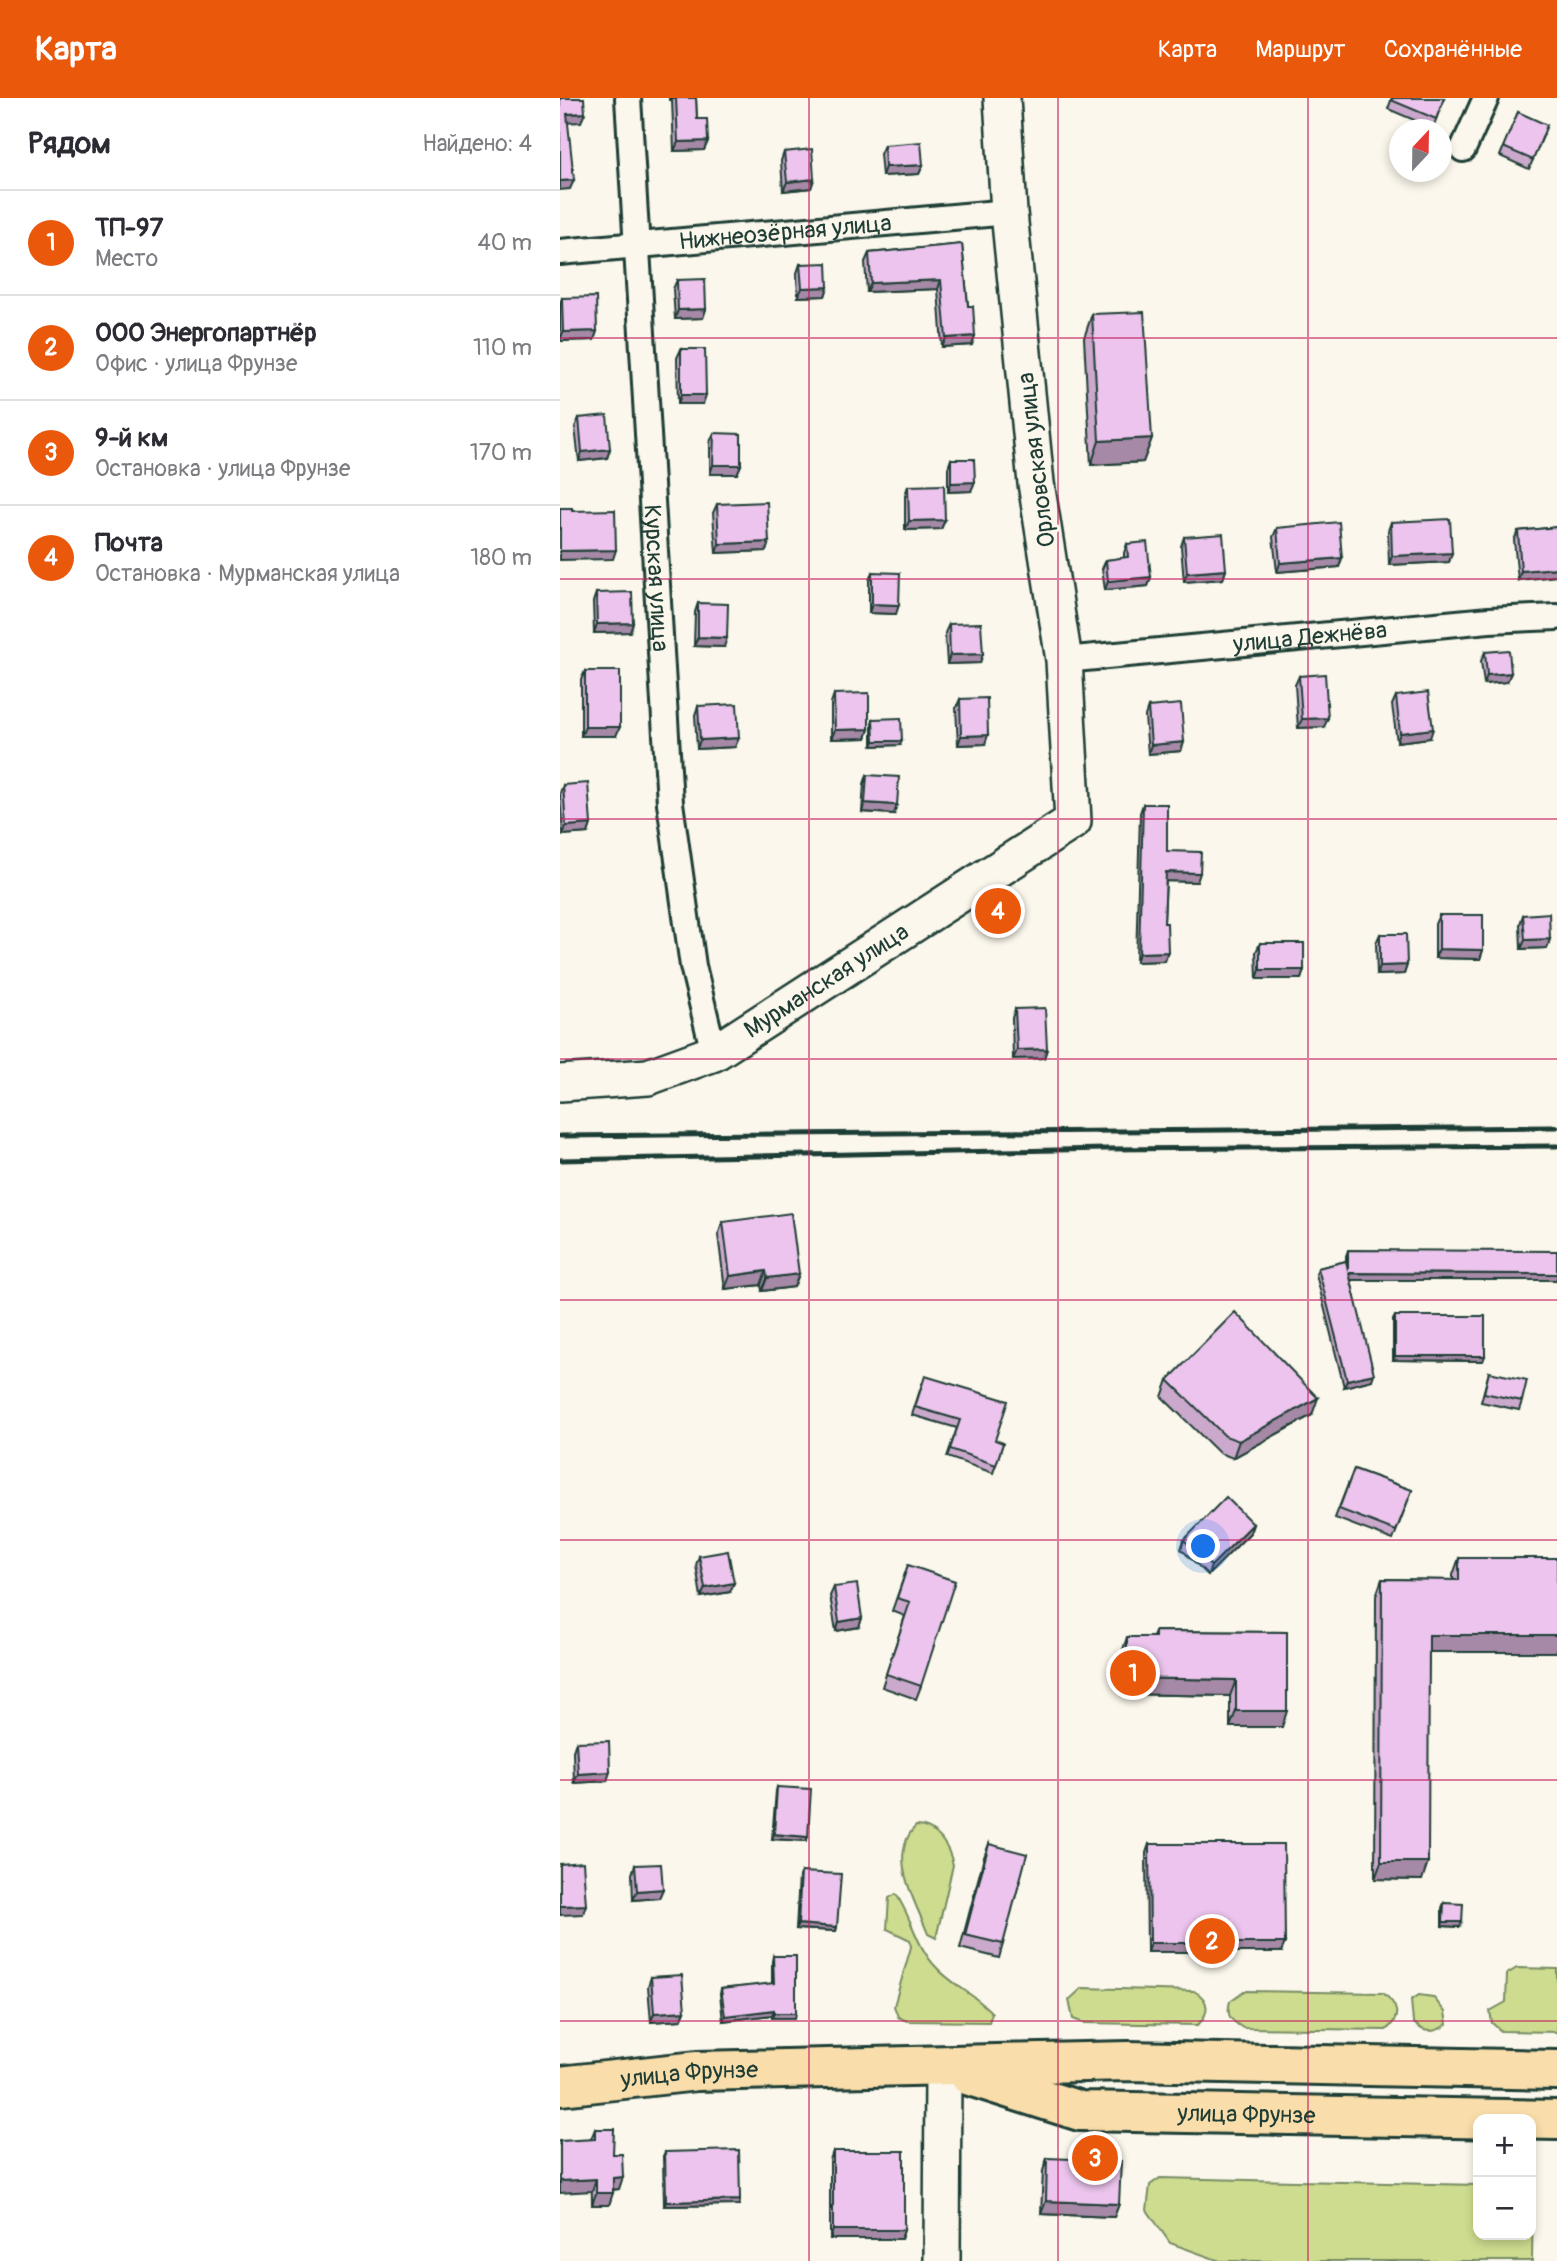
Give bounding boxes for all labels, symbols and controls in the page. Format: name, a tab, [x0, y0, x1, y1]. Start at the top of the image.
text: Карта	[35, 29, 117, 70]
text: Карта	[1158, 35, 1217, 64]
text: Маршрут	[1255, 35, 1346, 64]
text: Сохранённые	[1384, 35, 1522, 64]
north arrow	[1389, 119, 1452, 182]
text: Рядом	[28, 125, 111, 162]
text: Найдено: 4	[422, 129, 532, 158]
street label: Нижнеозёрная улица	[678, 209, 893, 256]
text: ТП-97	[95, 212, 163, 244]
text: 1	[47, 228, 56, 257]
text: 40 m	[478, 228, 532, 257]
text: Место	[95, 244, 158, 273]
text: ООО Энергопартнёр	[95, 317, 317, 349]
text: 2	[45, 333, 57, 362]
text: 110 m	[473, 333, 532, 362]
text: Офис · улица Фрунзе	[95, 349, 297, 378]
street label: Орловская улица	[1011, 371, 1062, 549]
text: 9-й км	[95, 422, 168, 454]
text: 3	[45, 438, 57, 467]
text: 170 m	[470, 438, 532, 467]
text: Остановка · улица Фрунзе	[95, 454, 350, 483]
street label: Курская улица	[637, 504, 675, 653]
text: Почта	[95, 527, 163, 559]
text: 4	[44, 543, 58, 572]
text: 180 m	[470, 543, 532, 572]
text: Остановка · Мурманская улица	[95, 559, 400, 588]
street label: улица Дежнёва	[1231, 616, 1388, 659]
pin: 4	[975, 885, 1021, 937]
street label: Мурманская улица	[739, 917, 914, 1045]
your location	[1186, 1529, 1220, 1563]
pin: 1	[1110, 1647, 1156, 1699]
pin: 2	[1189, 1915, 1235, 1967]
street label: улица Фрунзе	[618, 2056, 759, 2094]
street label: улица Фрунзе	[1176, 2099, 1316, 2130]
map controls	[1473, 2114, 1536, 2240]
button: +	[1473, 2114, 1536, 2177]
pin: 3	[1072, 2132, 1118, 2184]
button: −	[1473, 2177, 1536, 2240]

